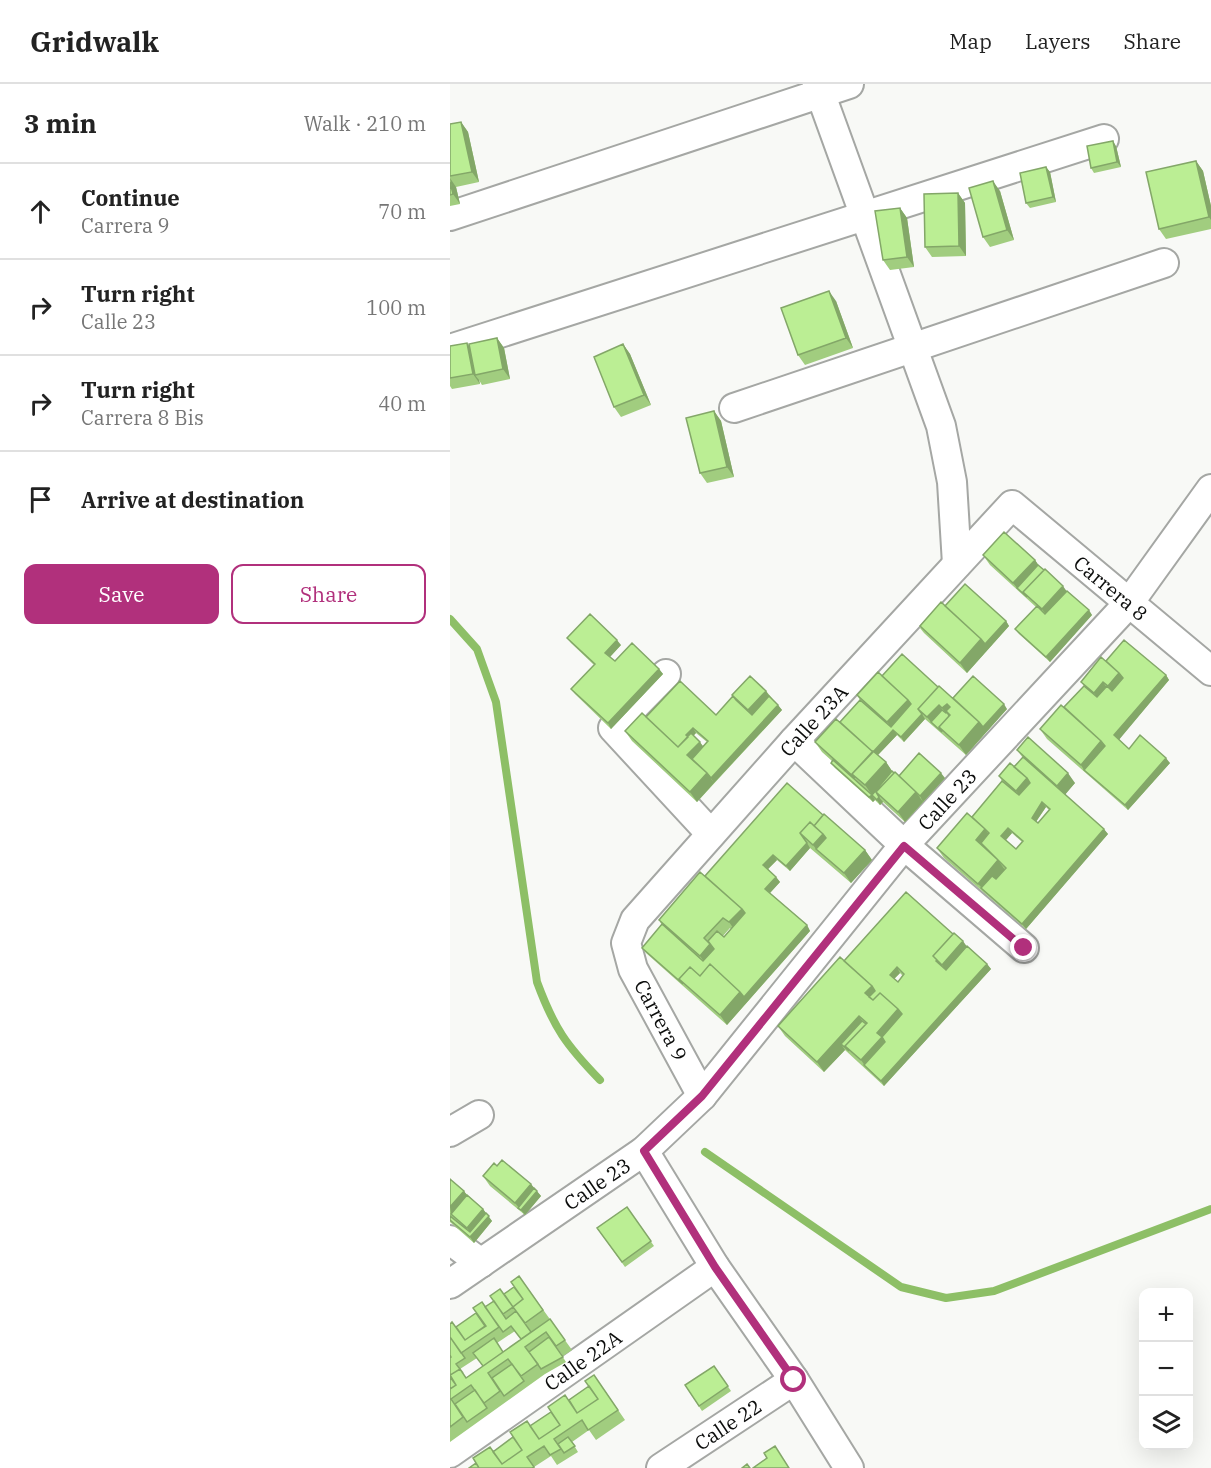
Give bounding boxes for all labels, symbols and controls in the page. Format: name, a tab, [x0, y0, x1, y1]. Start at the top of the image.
text: Gridwalk	[30, 23, 159, 60]
text: Map	[949, 27, 992, 55]
text: Layers	[1025, 27, 1091, 55]
text: Share	[1124, 27, 1181, 55]
text: 3 min	[24, 106, 97, 140]
text: Walk · 210 m	[304, 110, 426, 137]
text: Continue	[81, 183, 180, 212]
icon: ahead	[24, 195, 57, 228]
text: 70 m	[378, 198, 426, 225]
text: Carrera 9	[81, 212, 170, 239]
text: Turn right	[81, 279, 195, 308]
icon: right	[24, 291, 57, 324]
text: 100 m	[366, 294, 426, 321]
text: Calle 23	[81, 308, 156, 335]
text: Turn right	[81, 375, 195, 404]
icon: right	[24, 387, 57, 420]
text: 40 m	[378, 390, 426, 417]
text: Carrera 8 Bis	[81, 404, 204, 431]
icon: arrive	[24, 483, 57, 516]
text: Arrive at destination	[81, 485, 304, 514]
street label: Carrera 8	[1068, 549, 1154, 626]
button: Save	[24, 564, 219, 624]
button: Share	[231, 564, 426, 624]
street label: Calle 23A	[773, 678, 854, 762]
street label: Calle 23	[911, 762, 982, 836]
route end	[1010, 934, 1036, 960]
street label: Carrera 9	[628, 975, 694, 1065]
street label: Calle 23	[558, 1151, 635, 1216]
map controls	[1139, 1288, 1193, 1450]
button: +	[1139, 1288, 1193, 1342]
street label: Calle 22A	[538, 1323, 627, 1396]
button: −	[1139, 1342, 1193, 1396]
route start	[780, 1366, 806, 1392]
street label: Calle 22	[689, 1392, 766, 1456]
button: layers	[1139, 1396, 1193, 1450]

